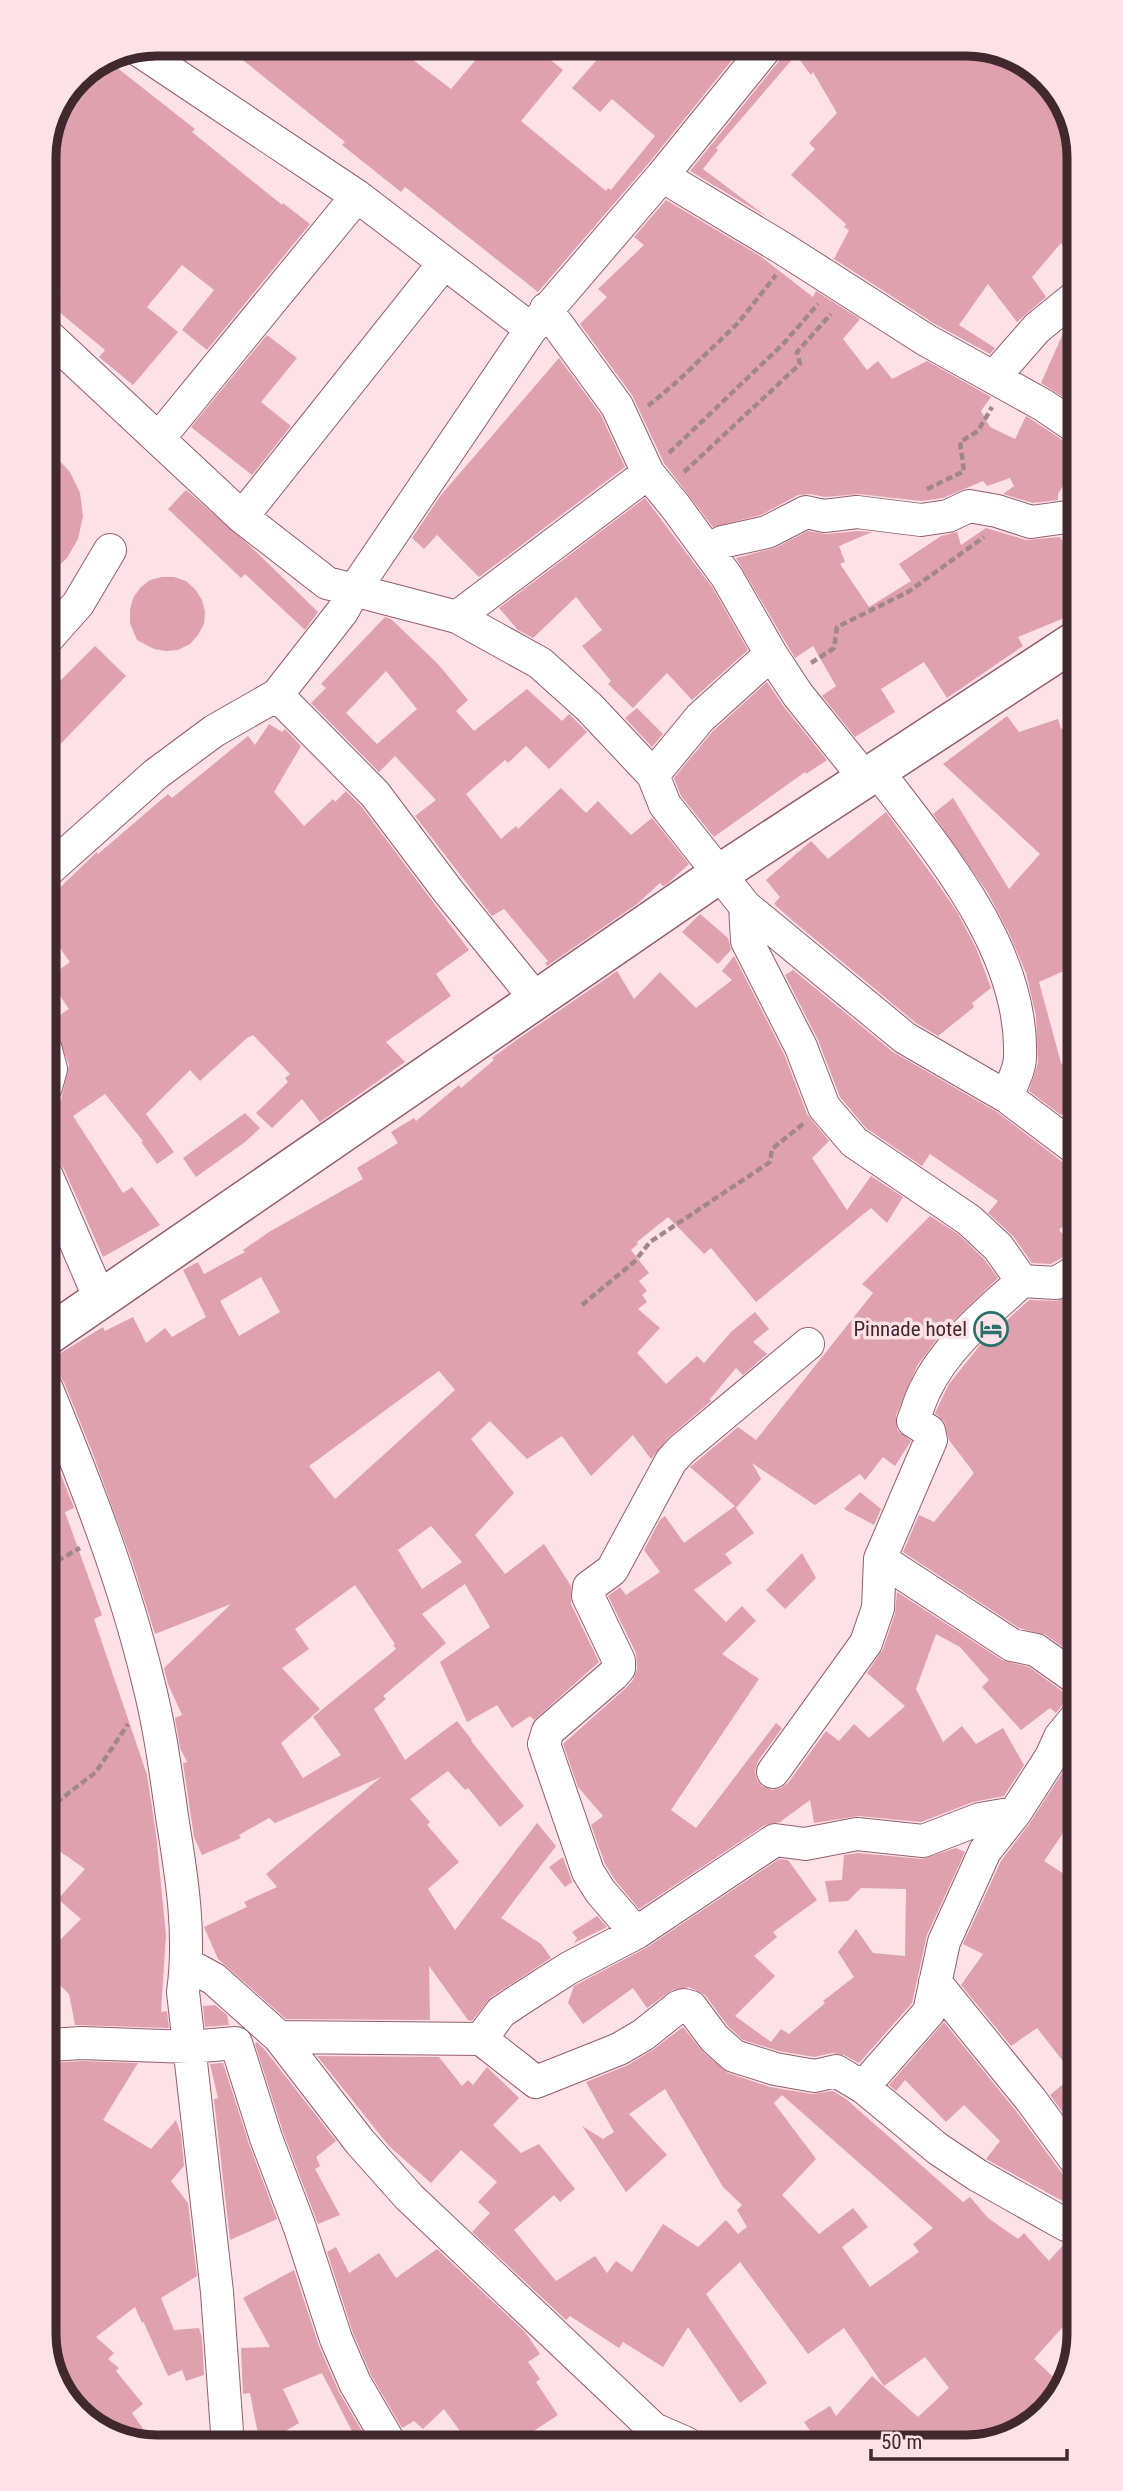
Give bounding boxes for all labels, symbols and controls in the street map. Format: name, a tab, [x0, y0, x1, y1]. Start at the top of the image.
hotel icon: Pinnade hotel	[972, 1310, 1010, 1348]
place label: Pinnade hotel	[853, 1317, 967, 1341]
scale bar	[871, 2418, 1067, 2462]
text: 50 m	[881, 2430, 922, 2454]

